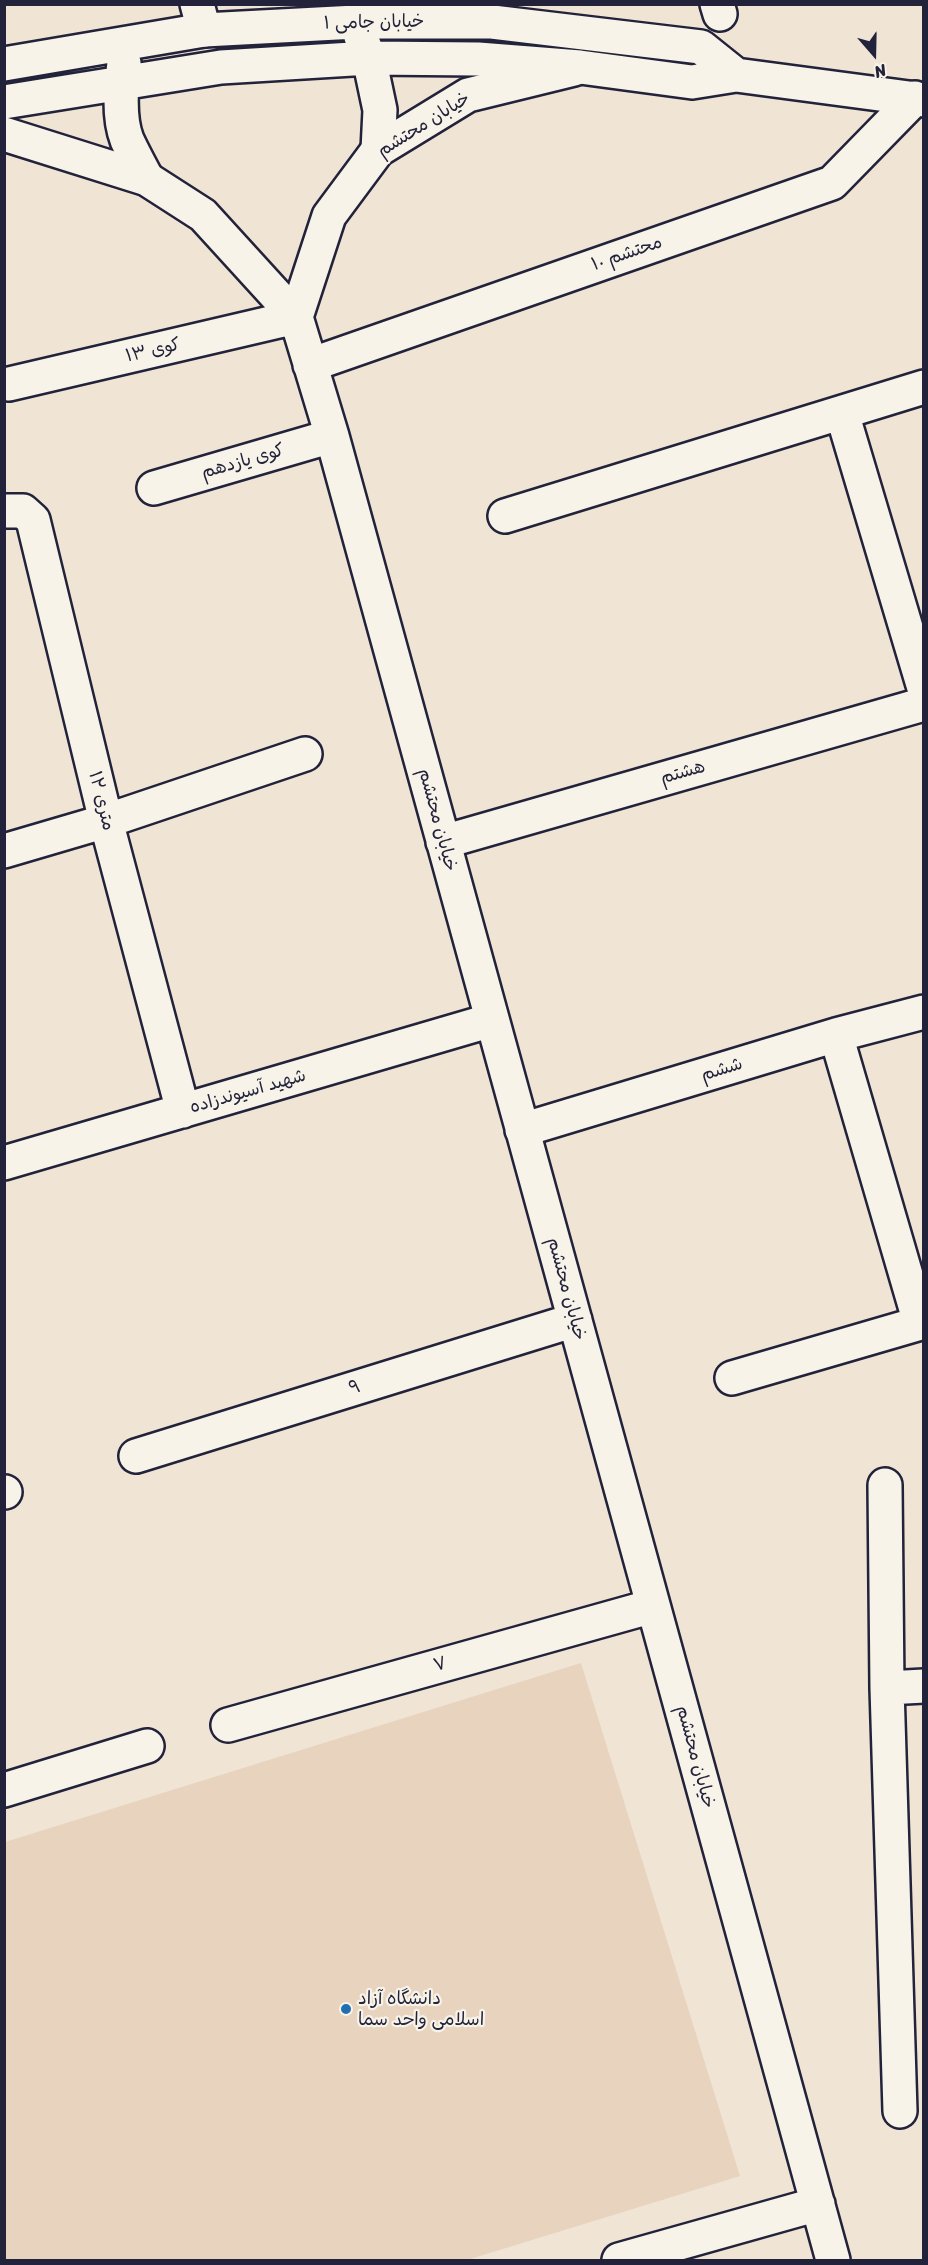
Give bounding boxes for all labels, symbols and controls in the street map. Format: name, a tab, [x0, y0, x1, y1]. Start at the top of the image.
street label: خیابان جامی ۱	[324, 11, 424, 35]
north arrow	[844, 24, 904, 84]
text: N	[870, 56, 890, 87]
street label: خیابان محتشم	[374, 88, 474, 162]
street label: محتشم ۱۰	[589, 232, 665, 276]
street label: کوی ۱۳	[124, 334, 182, 368]
street label: کوی یازدهم	[199, 440, 287, 484]
street label: هشتم	[658, 756, 708, 790]
street label: خیابان محتشم	[413, 766, 461, 874]
street label: ۱۲ متری	[83, 769, 119, 833]
street label: ششم	[699, 1053, 745, 1087]
street label: شهید آسیوندزاده	[187, 1065, 309, 1119]
street label: خیابان محتشم	[542, 1235, 590, 1343]
street label: ۹	[346, 1376, 364, 1400]
street label: ۷	[431, 1653, 449, 1677]
street label: خیابان محتشم	[671, 1703, 719, 1811]
place label: دانشگاه آزاد اسلامی واحد سما	[358, 1988, 484, 2030]
marker: دانشگاه آزاد اسلامی واحد سما	[339, 2002, 353, 2016]

